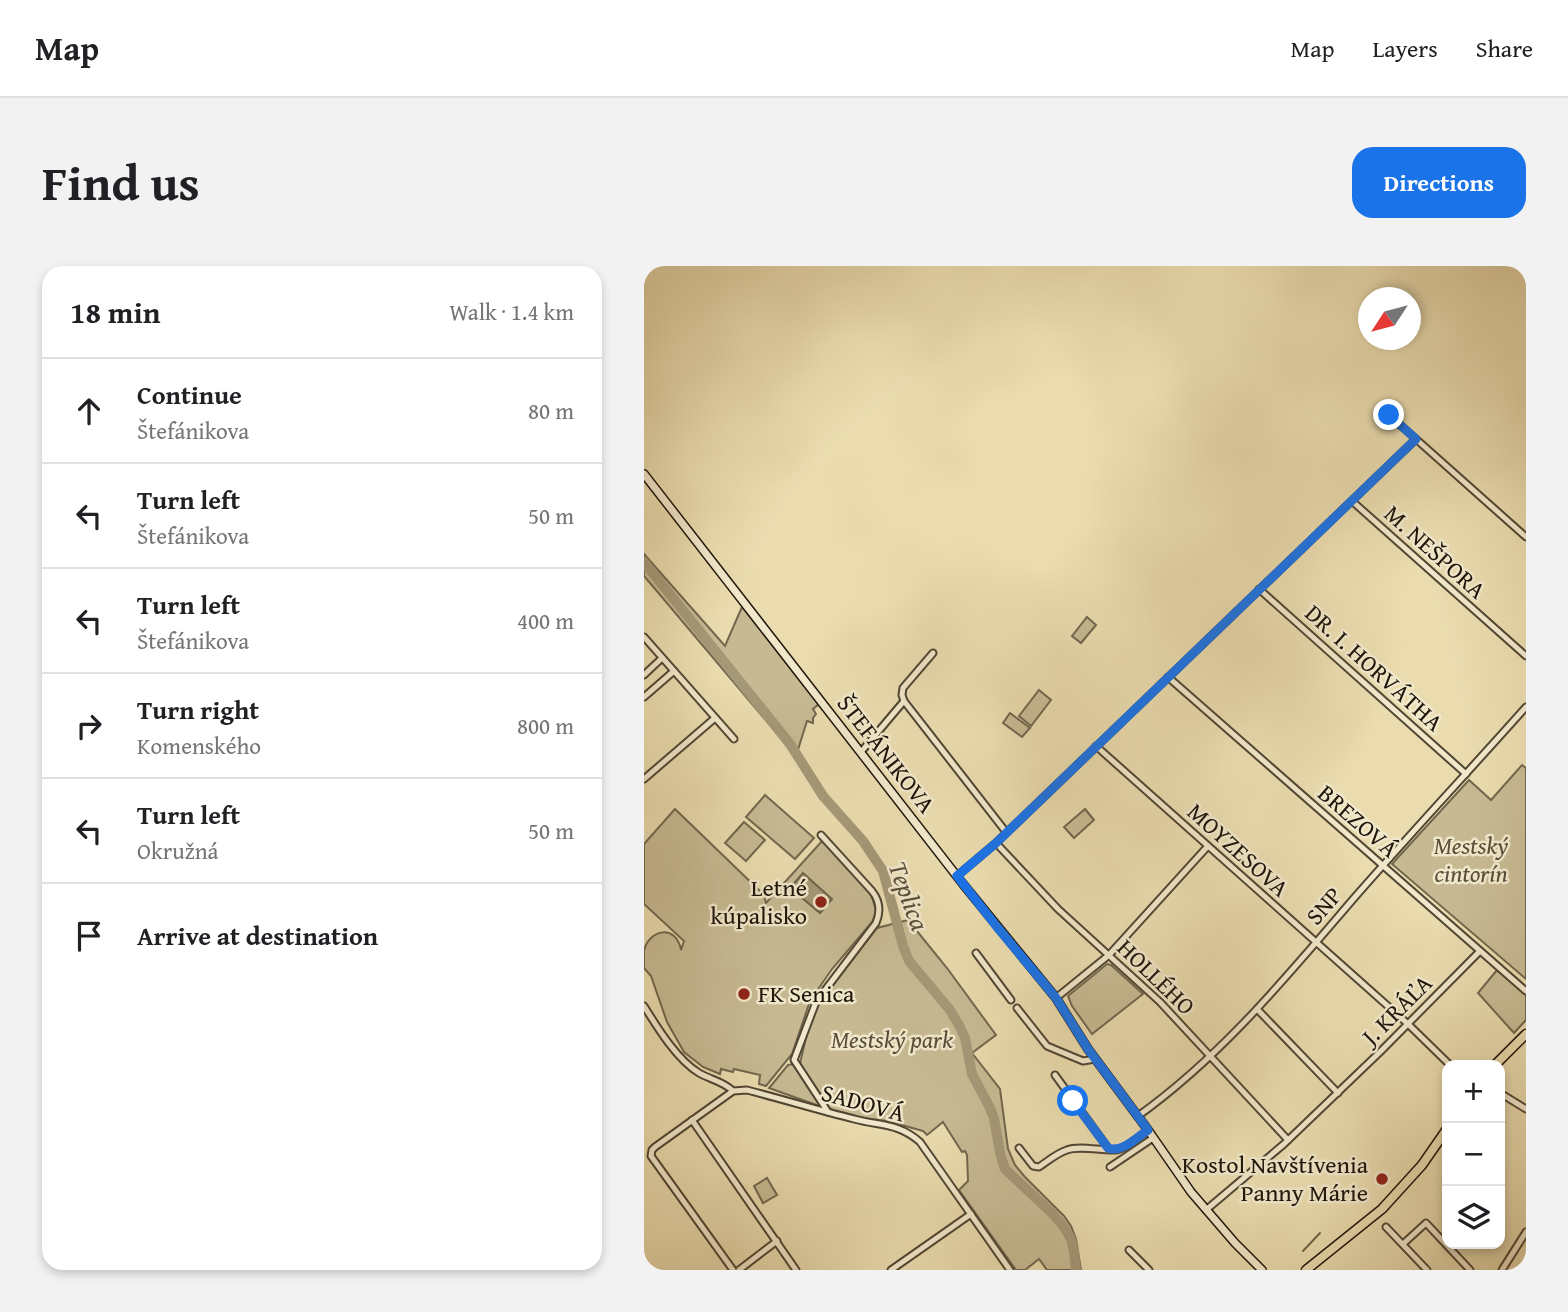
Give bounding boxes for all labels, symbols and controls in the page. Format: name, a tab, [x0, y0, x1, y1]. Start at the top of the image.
text: Map	[35, 24, 99, 72]
text: Map	[1291, 31, 1334, 66]
text: Layers	[1372, 31, 1438, 66]
text: Share	[1476, 31, 1533, 66]
text: Find us	[42, 146, 200, 218]
button: Directions	[1352, 147, 1526, 218]
north arrow	[1358, 287, 1421, 350]
text: 18 min	[70, 290, 160, 334]
text: Walk · 1.4 km	[449, 295, 574, 328]
text: Continue	[137, 375, 242, 414]
icon: ahead	[70, 392, 108, 430]
text: 80 m	[528, 394, 574, 427]
route end	[1373, 399, 1404, 430]
text: Štefánikova	[137, 414, 249, 447]
text: Turn left	[137, 480, 240, 519]
street label: M. NEŠPORA	[1377, 496, 1494, 607]
icon: left	[70, 497, 108, 535]
text: 50 m	[528, 499, 574, 532]
text: Štefánikova	[137, 519, 249, 552]
text: Turn left	[137, 585, 240, 624]
street label: DR. I. HORVÁTHA	[1297, 596, 1452, 740]
icon: left	[70, 602, 108, 640]
text: 400 m	[517, 604, 574, 637]
text: Štefánikova	[137, 624, 249, 657]
street label: ŠTEFÁNIKOVA	[829, 687, 944, 821]
text: Turn right	[137, 690, 259, 729]
icon: right	[70, 707, 108, 745]
text: 800 m	[517, 709, 574, 742]
text: Komenského	[137, 729, 261, 762]
street label: BREZOVÁ	[1310, 776, 1407, 866]
street label: MOYZESOVA	[1180, 794, 1297, 905]
text: Turn left	[137, 795, 240, 834]
icon: left	[70, 812, 108, 850]
text: 50 m	[528, 814, 574, 847]
park label: Mestský cintorín	[1434, 828, 1508, 891]
text: Okružná	[137, 834, 218, 867]
water label: Teplica	[879, 856, 940, 936]
place label: Letné kúpalisko	[711, 870, 807, 933]
street label: SNP	[1297, 879, 1350, 932]
marker: Letné kúpalisko	[813, 894, 829, 910]
text: Arrive at destination	[137, 916, 378, 955]
icon: arrive	[70, 917, 108, 955]
street label: HOLLÉHO	[1109, 931, 1203, 1023]
street label: J. KRÁĽA	[1351, 966, 1440, 1055]
place label: FK Senica	[758, 976, 855, 1011]
marker: FK Senica	[736, 986, 752, 1002]
park label: Mestský park	[831, 1022, 953, 1057]
map controls	[1442, 1060, 1505, 1249]
button: +	[1442, 1060, 1505, 1123]
street label: SADOVÁ	[818, 1075, 909, 1131]
route start	[1057, 1085, 1088, 1116]
button: −	[1442, 1123, 1505, 1186]
place label: Kostol Navštívenia Panny Márie	[1182, 1147, 1369, 1210]
marker: Kostol Navštívenia Panny Márie	[1374, 1171, 1390, 1187]
button: layers	[1442, 1186, 1505, 1249]

